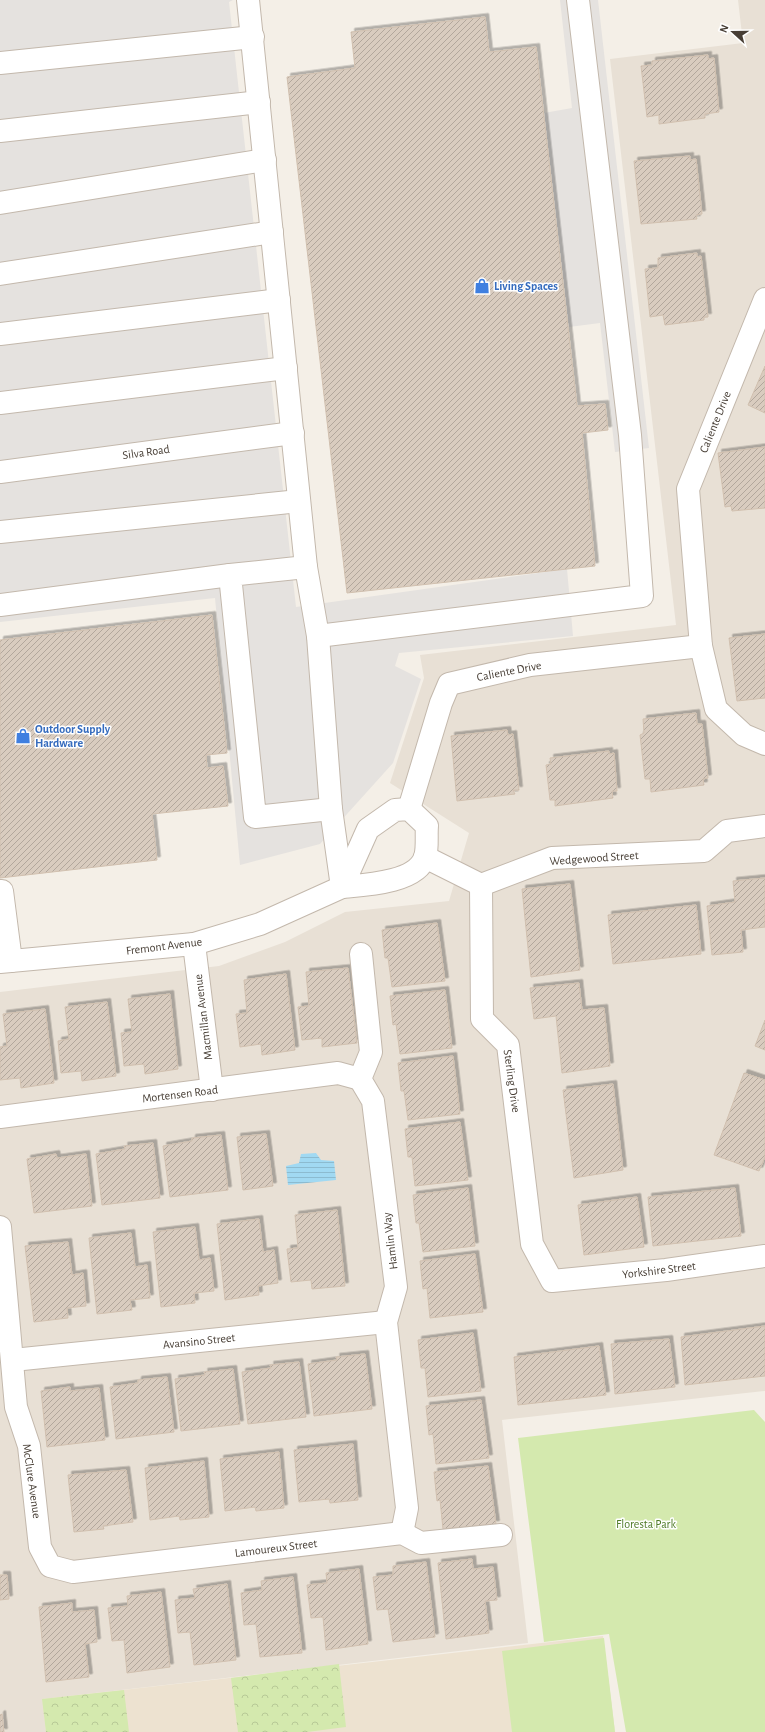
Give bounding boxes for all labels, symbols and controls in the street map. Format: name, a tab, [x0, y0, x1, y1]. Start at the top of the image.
north arrow	[713, 12, 753, 52]
text: N	[718, 23, 731, 34]
shop icon: Living Spaces	[473, 277, 491, 295]
place label: Living Spaces	[494, 280, 558, 292]
street label: Caliente Drive	[697, 389, 733, 455]
street label: Silva Road	[121, 443, 171, 461]
street label: Caliente Drive	[476, 659, 542, 683]
place label: Outdoor Supply Hardware	[35, 723, 111, 749]
shop icon: Outdoor Supply Hardware	[14, 727, 32, 745]
street label: Wedgewood Street	[549, 849, 639, 867]
street label: Fremont Avenue	[125, 935, 203, 957]
street label: Macmillan Avenue	[192, 973, 214, 1061]
street label: Sterling Drive	[502, 1049, 522, 1113]
street label: Mortensen Road	[141, 1083, 219, 1105]
street label: Hamlin Way	[381, 1212, 400, 1270]
street label: Yorkshire Street	[622, 1260, 697, 1280]
street label: Avansino Street	[162, 1331, 236, 1351]
street label: McClure Avenue	[21, 1443, 43, 1519]
park label: Floresta Park	[616, 1518, 676, 1530]
street label: Lamoureux Street	[234, 1537, 318, 1559]

